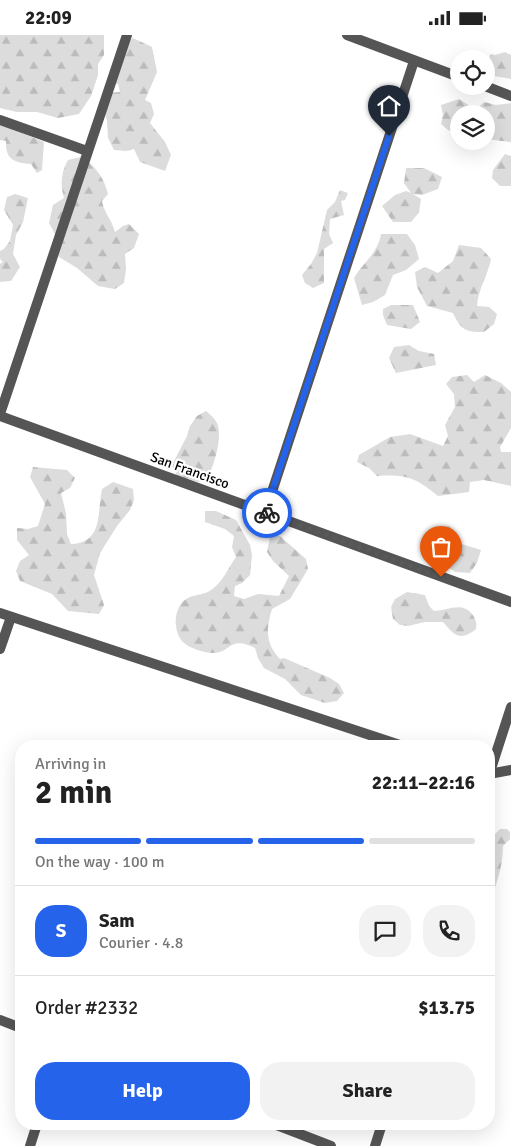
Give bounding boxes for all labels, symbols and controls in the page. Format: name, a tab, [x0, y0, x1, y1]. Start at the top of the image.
text: 22:09	[25, 6, 72, 30]
map controls	[450, 50, 495, 150]
button: locate	[450, 50, 495, 95]
pin	[368, 85, 410, 136]
icon: home	[375, 92, 403, 120]
button: layers	[450, 105, 495, 150]
street label: San Francisco	[148, 448, 232, 493]
courier	[242, 488, 292, 538]
icon: bike	[253, 499, 281, 527]
pin	[420, 526, 462, 577]
icon: bag	[427, 533, 455, 561]
text: Arriving in	[35, 754, 106, 774]
text: 22:11–22:16	[372, 771, 475, 795]
text: 2 min	[35, 773, 112, 812]
text: On the way · 100 m	[35, 852, 165, 872]
button: chat	[359, 905, 411, 957]
button: phone	[423, 905, 475, 957]
text: Sam	[99, 909, 135, 933]
text: S	[56, 919, 66, 943]
text: Courier · 4.8	[99, 933, 183, 953]
text: Order #2332	[35, 996, 138, 1020]
text: $13.75	[418, 996, 475, 1020]
button: Help	[35, 1062, 250, 1120]
button: Share	[260, 1062, 475, 1120]

